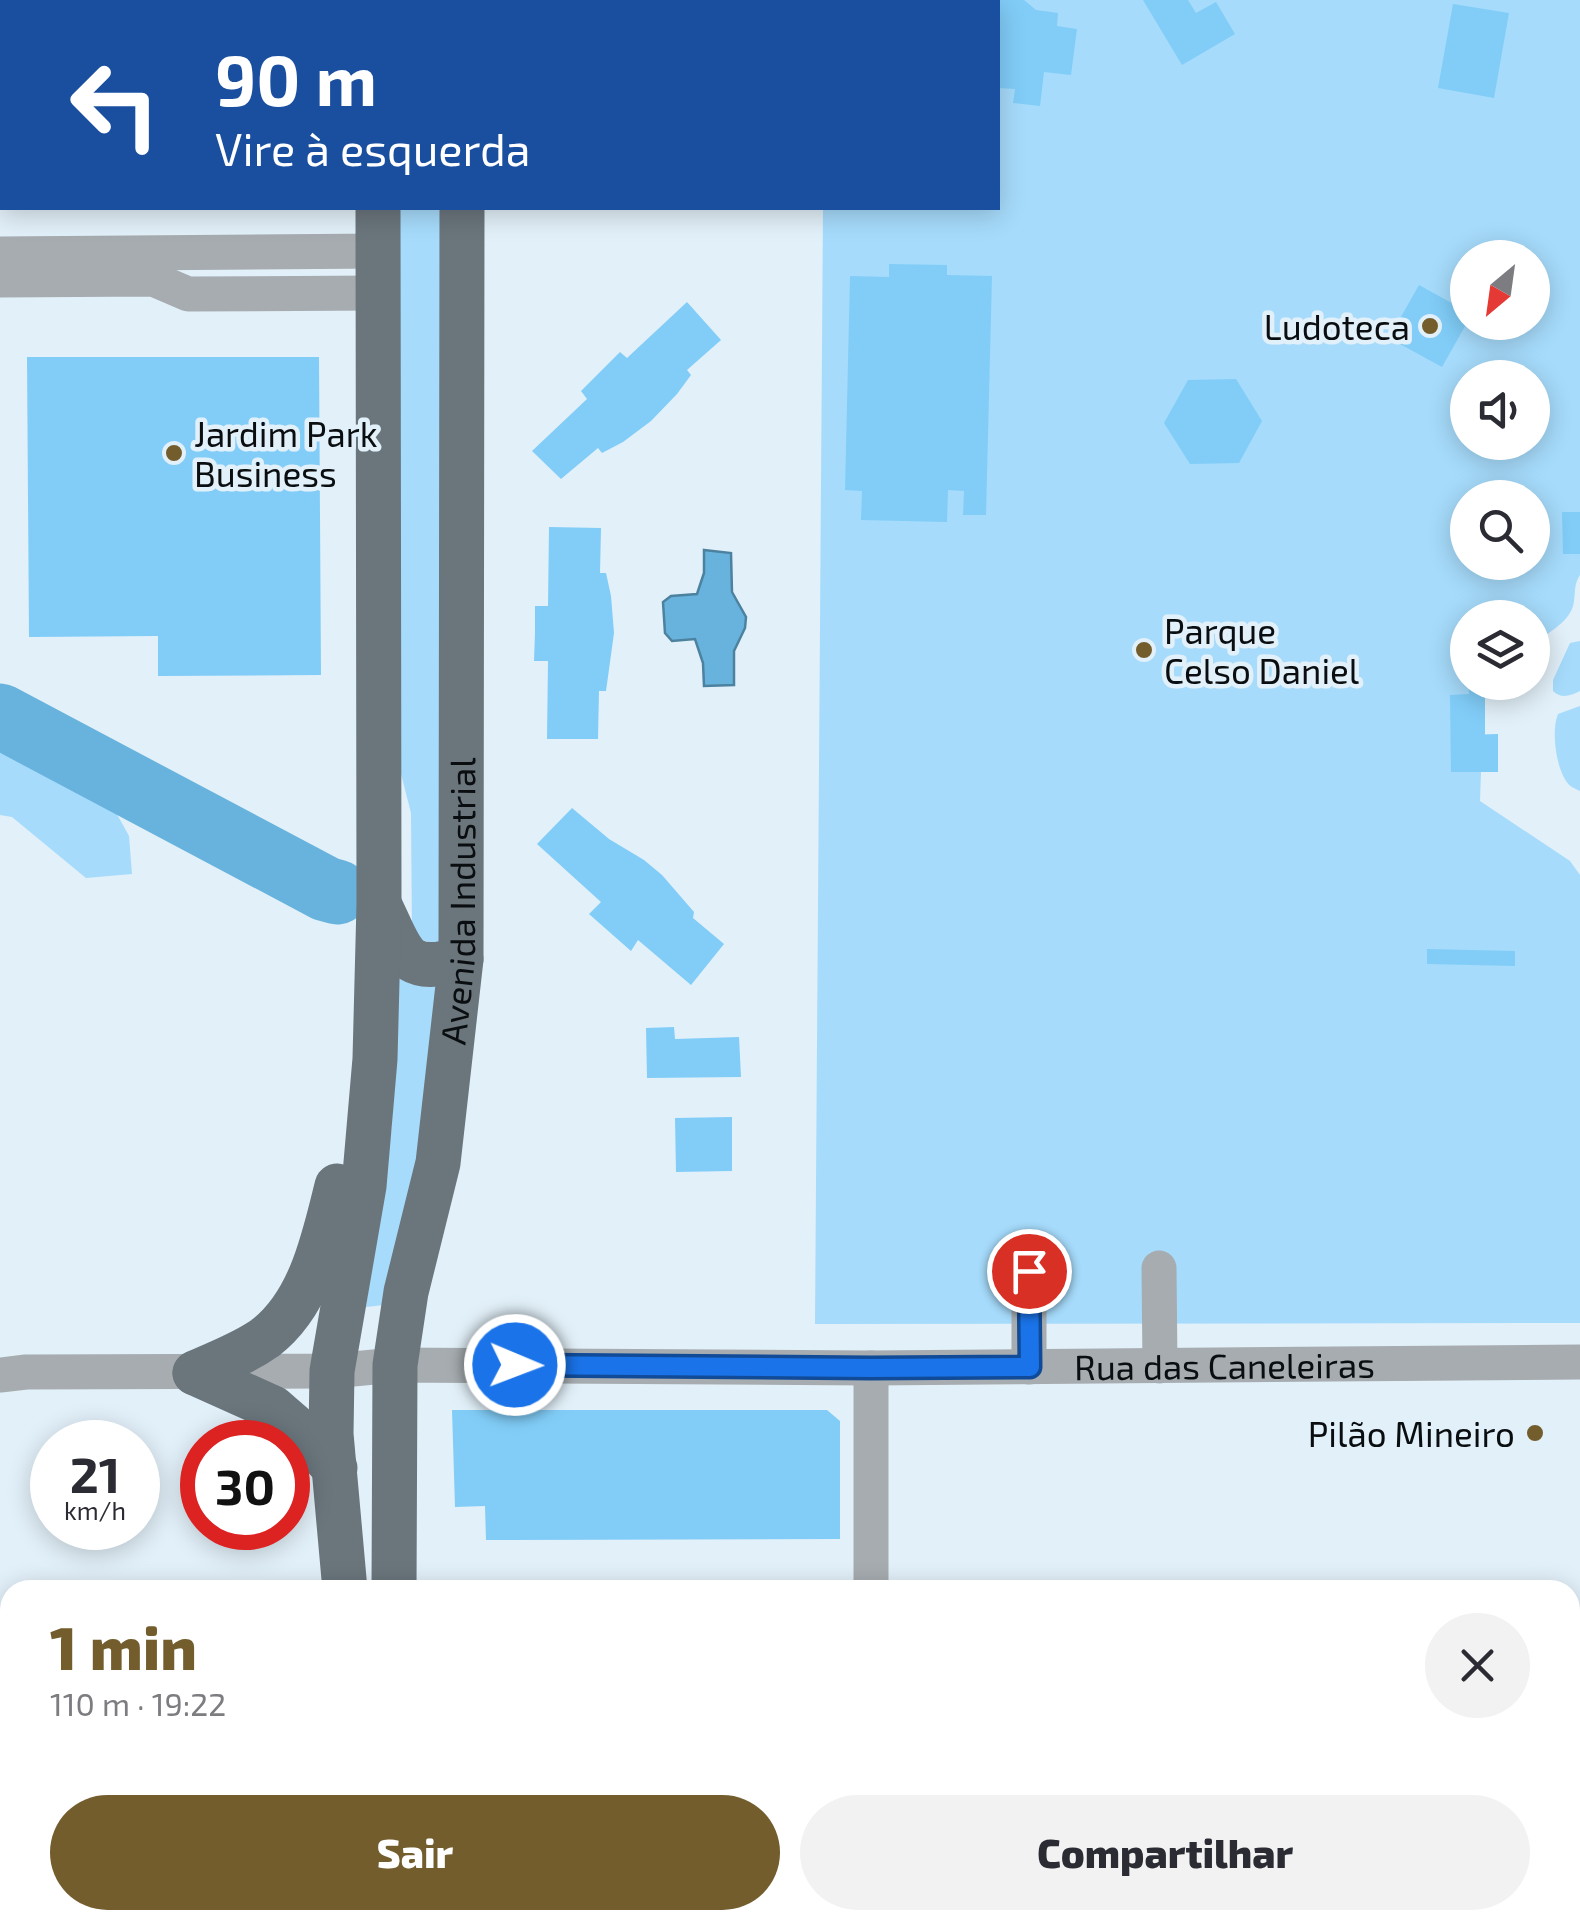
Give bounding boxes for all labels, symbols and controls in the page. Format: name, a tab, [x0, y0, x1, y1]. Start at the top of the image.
text: 90 m	[215, 36, 377, 120]
icon: left	[50, 40, 180, 170]
text: Vire à esquerda	[215, 121, 531, 175]
north arrow	[1450, 240, 1550, 340]
map controls	[1450, 240, 1550, 700]
place label: Ludoteca	[1264, 305, 1410, 347]
marker: Ludoteca	[1419, 315, 1441, 337]
button: sound	[1450, 360, 1550, 460]
place label: Jardim Park Business	[194, 412, 378, 494]
marker: Jardim Park Business	[163, 442, 185, 464]
button: search	[1450, 480, 1550, 580]
button: layers	[1450, 600, 1550, 700]
place label: Parque Celso Daniel	[1164, 609, 1360, 691]
marker: Parque Celso Daniel	[1133, 639, 1155, 661]
street label: Avenida Industrial	[431, 757, 482, 1047]
pin	[987, 1229, 1072, 1314]
icon: arrive	[1002, 1244, 1057, 1299]
position arrow	[463, 1313, 567, 1417]
street label: Rua das Caneleiras	[1074, 1343, 1375, 1387]
place label: Pilão Mineiro	[1308, 1412, 1515, 1454]
speed limit sign: 30	[180, 1420, 310, 1550]
marker: Pilão Mineiro	[1524, 1422, 1546, 1444]
text: 21	[70, 1443, 120, 1503]
text: km/h	[64, 1495, 126, 1525]
text: 1 min	[50, 1610, 197, 1682]
button: close	[1425, 1613, 1530, 1718]
text: 110 m · 19:22	[50, 1684, 226, 1722]
button: Sair	[50, 1795, 780, 1910]
button: Compartilhar	[800, 1795, 1530, 1910]

